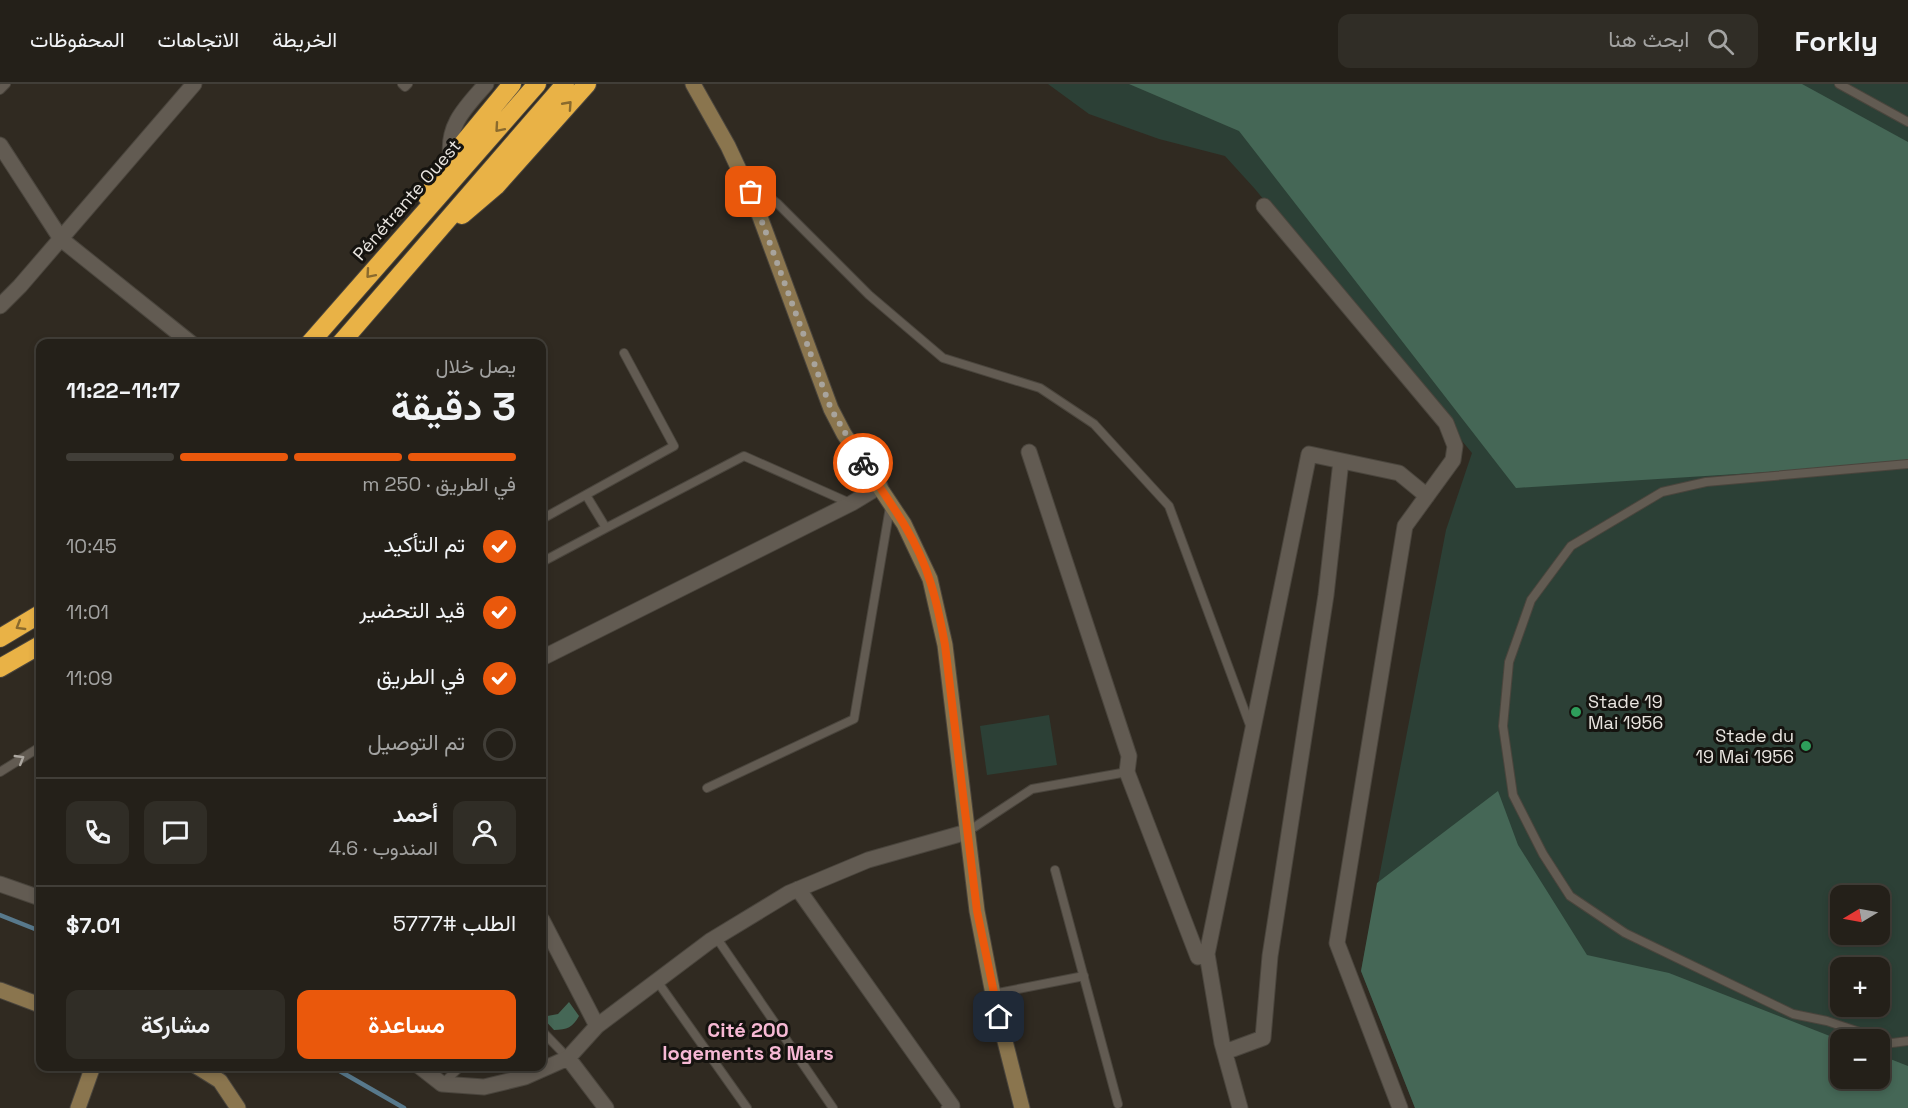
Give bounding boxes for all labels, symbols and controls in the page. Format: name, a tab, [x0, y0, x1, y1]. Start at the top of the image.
search box	[1338, 14, 1758, 68]
text: Forkly	[1794, 23, 1878, 59]
text: ابحث هنا	[1608, 25, 1689, 53]
icon: search	[1704, 25, 1737, 58]
text: المحفوظات	[30, 26, 125, 53]
text: الاتجاهات	[158, 26, 239, 53]
text: الخريطة	[272, 26, 337, 53]
one-way arrow	[561, 101, 572, 112]
one-way arrow	[495, 121, 506, 132]
street label: Pénétrante Ouest	[348, 134, 465, 265]
pin	[725, 166, 776, 217]
icon: bag	[734, 175, 767, 208]
one-way arrow	[366, 267, 377, 278]
text: يصل خلال	[436, 353, 516, 379]
text: 11:17–11:22	[66, 376, 180, 404]
text: 3 دقيقة	[391, 382, 516, 431]
courier	[833, 433, 893, 493]
icon: bike	[847, 447, 880, 480]
text: في الطريق · 250 m	[362, 471, 516, 497]
text: تم التأكيد	[384, 530, 465, 558]
icon: check	[483, 530, 516, 563]
text: 10:45	[66, 533, 117, 559]
text: قيد التحضير	[359, 596, 465, 624]
icon: check	[483, 596, 516, 629]
text: 11:01	[66, 599, 109, 625]
one-way arrow	[16, 619, 26, 631]
text: في الطريق	[376, 662, 465, 690]
icon: check	[483, 662, 516, 695]
text: 11:09	[66, 665, 113, 691]
place label: Stade 19 Mai 1956	[1588, 690, 1663, 734]
marker: Stade 19 Mai 1956	[1569, 705, 1583, 719]
place label: Stade du 19 Mai 1956	[1696, 724, 1794, 768]
text: تم التوصيل	[368, 728, 465, 756]
marker: Stade du 19 Mai 1956	[1799, 739, 1813, 753]
one-way arrow	[14, 755, 24, 767]
text: أحمد	[393, 800, 438, 828]
button: phone	[66, 801, 129, 864]
button: chat	[144, 801, 207, 864]
button: person	[453, 801, 516, 864]
text: المندوب · 4.6	[329, 835, 438, 861]
north arrow	[1830, 885, 1890, 945]
map controls	[1830, 885, 1890, 1089]
text: الطلب #5777	[393, 909, 516, 937]
text: $7.01	[66, 911, 121, 939]
button: +	[1830, 957, 1890, 1017]
button: مشاركة	[66, 990, 285, 1059]
button: مساعدة	[297, 990, 516, 1059]
pin	[973, 991, 1024, 1042]
icon: home	[982, 1000, 1015, 1033]
district label: Cité 200 logements 8 Mars	[662, 1017, 834, 1066]
button: −	[1830, 1029, 1890, 1089]

